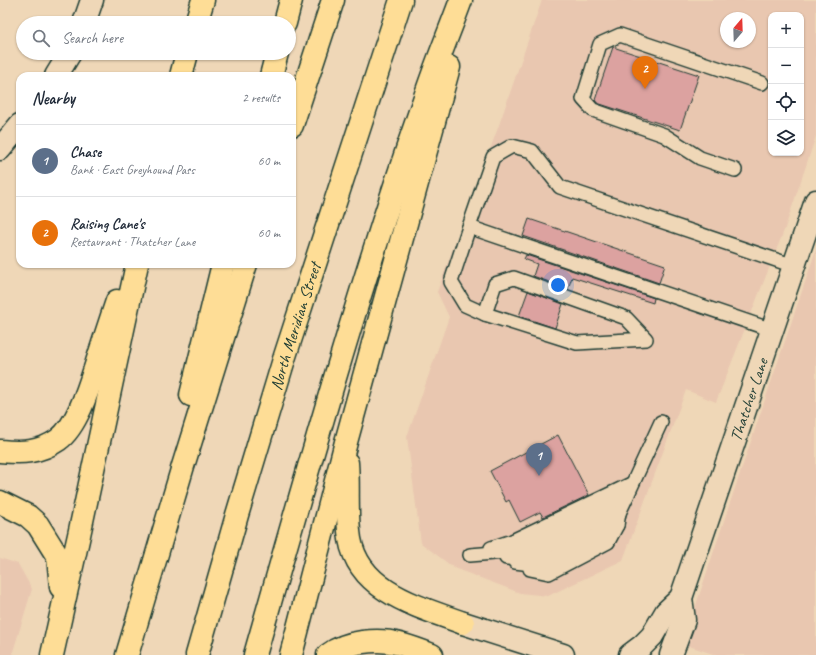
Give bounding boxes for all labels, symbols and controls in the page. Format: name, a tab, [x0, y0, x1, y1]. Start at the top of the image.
north arrow	[720, 12, 756, 48]
map controls	[768, 12, 804, 156]
button: +	[768, 12, 804, 48]
search box	[16, 16, 296, 60]
icon: search	[30, 27, 52, 49]
text: Search here	[62, 29, 123, 48]
button: −	[768, 48, 804, 84]
pin: 2	[632, 56, 658, 89]
button: locate	[768, 84, 804, 120]
text: Nearby	[32, 88, 75, 109]
text: 2 results	[242, 90, 280, 106]
button: layers	[768, 120, 804, 156]
text: Chase	[70, 143, 101, 162]
text: 1	[42, 153, 48, 169]
text: 60 m	[258, 153, 280, 169]
text: Bank · East Greyhound Pass	[70, 162, 195, 178]
text: Raising Cane's	[70, 215, 145, 234]
text: 2	[42, 225, 48, 241]
text: 60 m	[258, 225, 280, 241]
text: Restaurant · Thatcher Lane	[70, 234, 195, 250]
street label: North Meridian Street	[265, 258, 326, 392]
your location	[548, 275, 568, 295]
street label: Thatcher Lane	[725, 354, 773, 444]
pin: 1	[526, 443, 552, 476]

